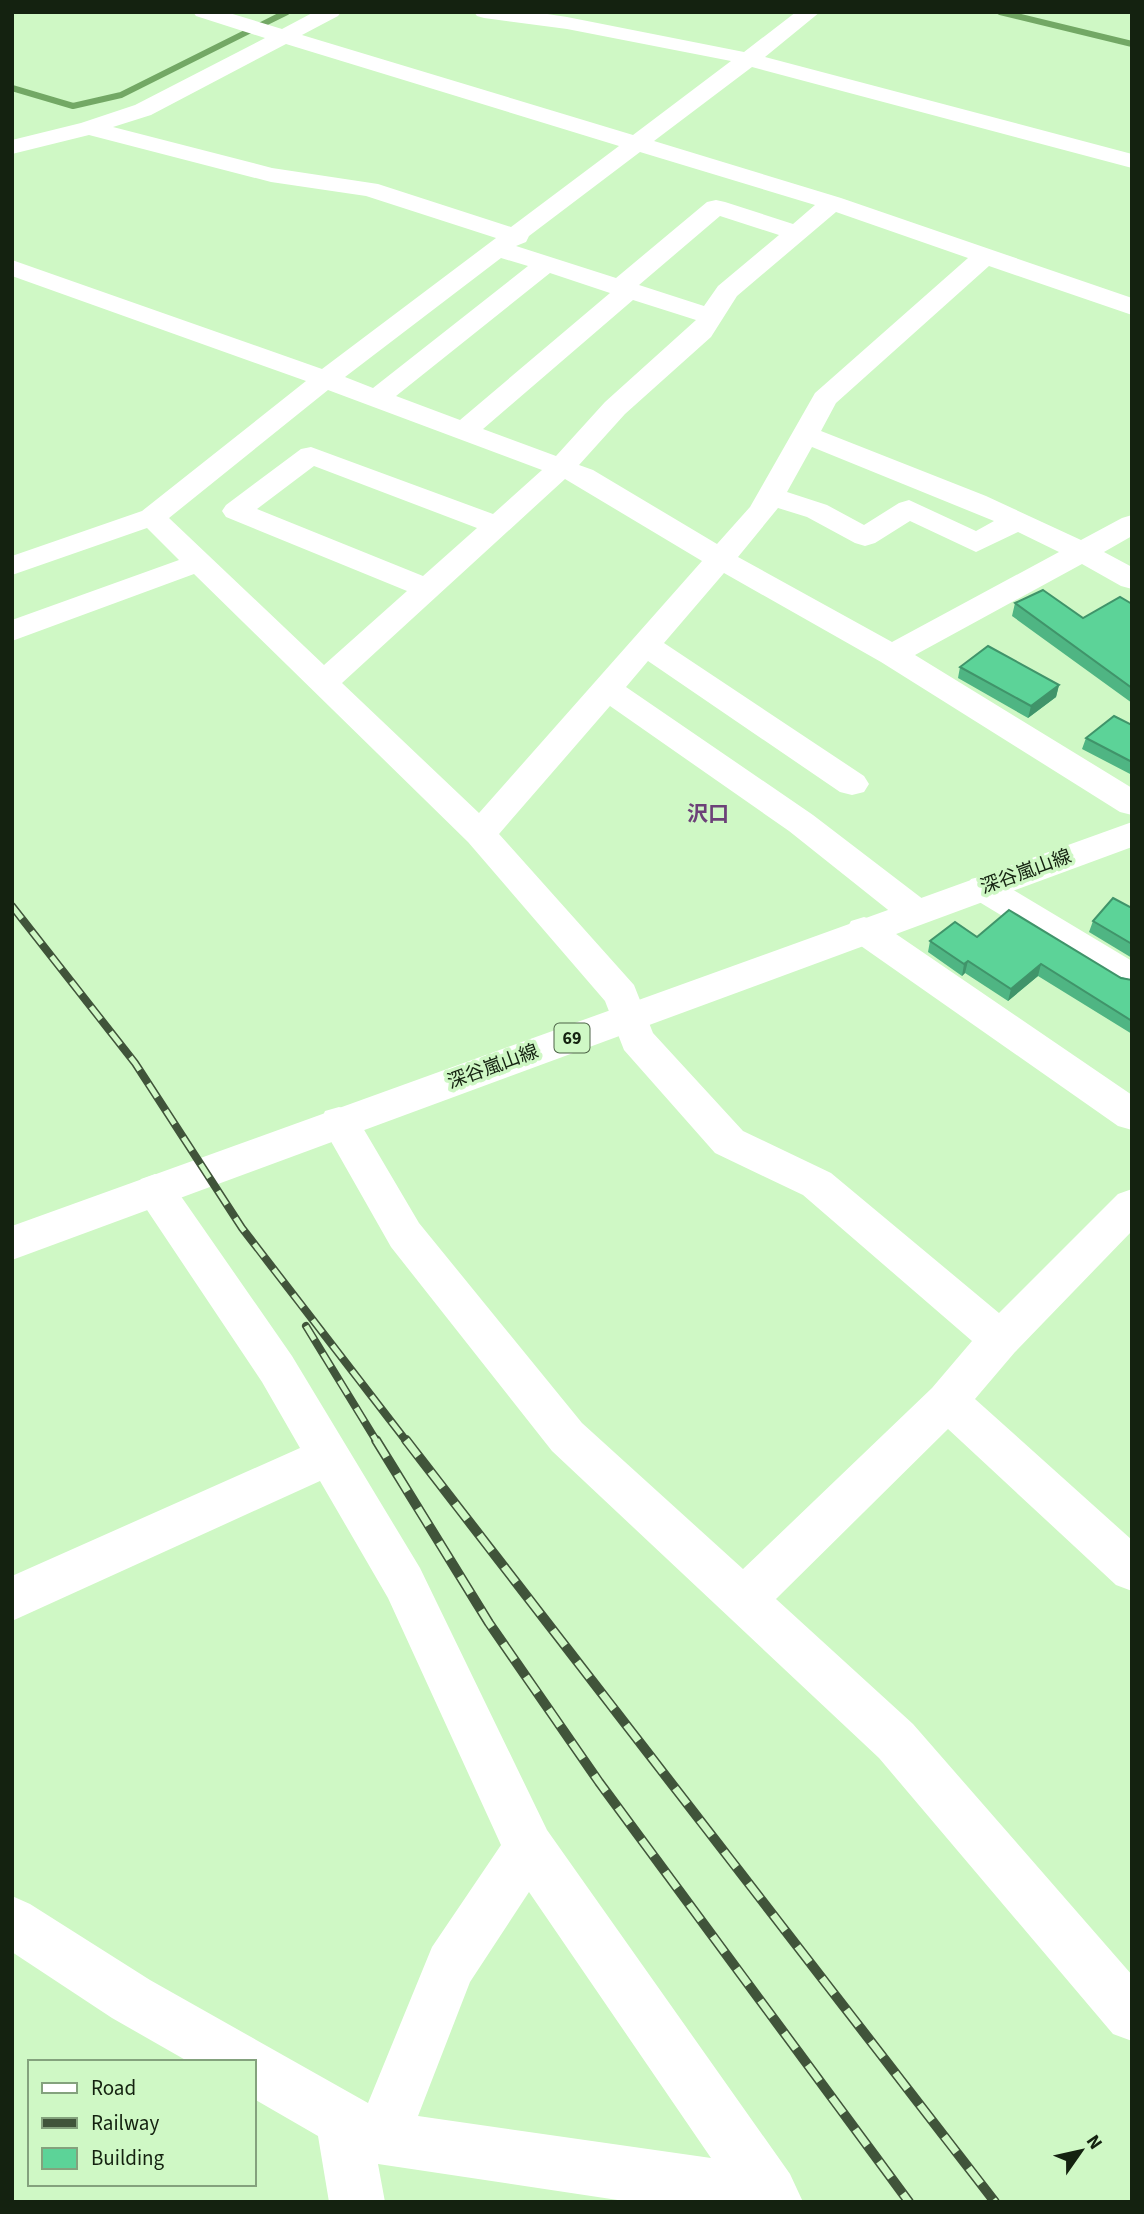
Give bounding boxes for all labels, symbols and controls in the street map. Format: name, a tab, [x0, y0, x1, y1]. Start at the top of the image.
district label: 沢口	[687, 799, 729, 829]
street label: 深谷嵐山線	[977, 843, 1075, 901]
road number: 69	[554, 1023, 590, 1052]
street label: 深谷嵐山線	[444, 1038, 542, 1096]
legend	[28, 2060, 256, 2186]
text: Road	[91, 2073, 136, 2103]
text: Railway	[91, 2108, 159, 2138]
north arrow	[1046, 2116, 1116, 2186]
text: N	[1079, 2130, 1109, 2155]
text: Building	[91, 2143, 165, 2173]

